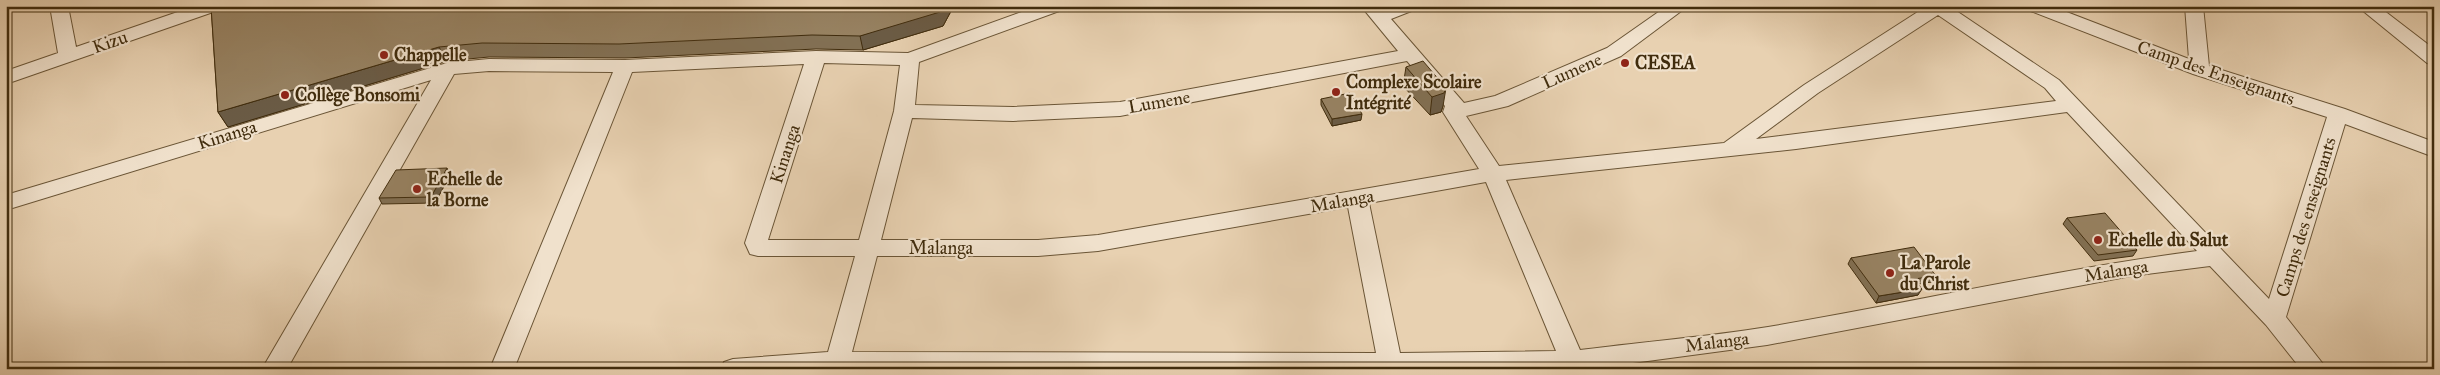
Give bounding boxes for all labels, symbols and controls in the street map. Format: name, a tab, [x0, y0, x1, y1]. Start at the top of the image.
street label: Kizu	[90, 26, 131, 58]
street label: Camp des Enseignants	[2134, 36, 2298, 111]
place label: Chappelle	[394, 44, 467, 67]
street label: Lumene	[1539, 48, 1605, 94]
marker: Chappelle	[378, 49, 390, 61]
place label: CESEA	[1635, 52, 1696, 74]
marker: CESEA	[1619, 57, 1631, 69]
place label: Complexe Scolaire Intégrité	[1346, 71, 1482, 115]
place label: Collège Bonsomi	[295, 84, 421, 107]
street label: Lumene	[1126, 86, 1192, 118]
marker: Complexe Scolaire Intégrité	[1330, 86, 1342, 98]
marker: Collège Bonsomi	[279, 89, 291, 101]
street label: Kinanga	[195, 115, 260, 155]
street label: Kinanga	[765, 121, 806, 187]
street label: Camps des enseignants	[2271, 134, 2342, 300]
place label: Echelle de la Borne	[426, 168, 503, 211]
marker: Echelle de la Borne	[411, 183, 423, 195]
street label: Malanga	[1308, 185, 1376, 218]
place label: Echelle du Salut	[2108, 229, 2229, 251]
marker: Echelle du Salut	[2092, 234, 2104, 246]
street label: Malanga	[909, 237, 974, 260]
place label: La Parole du Christ	[1900, 252, 1971, 295]
street label: Malanga	[2082, 255, 2150, 288]
marker: La Parole du Christ	[1884, 267, 1896, 279]
street label: Malanga	[1684, 327, 1751, 358]

